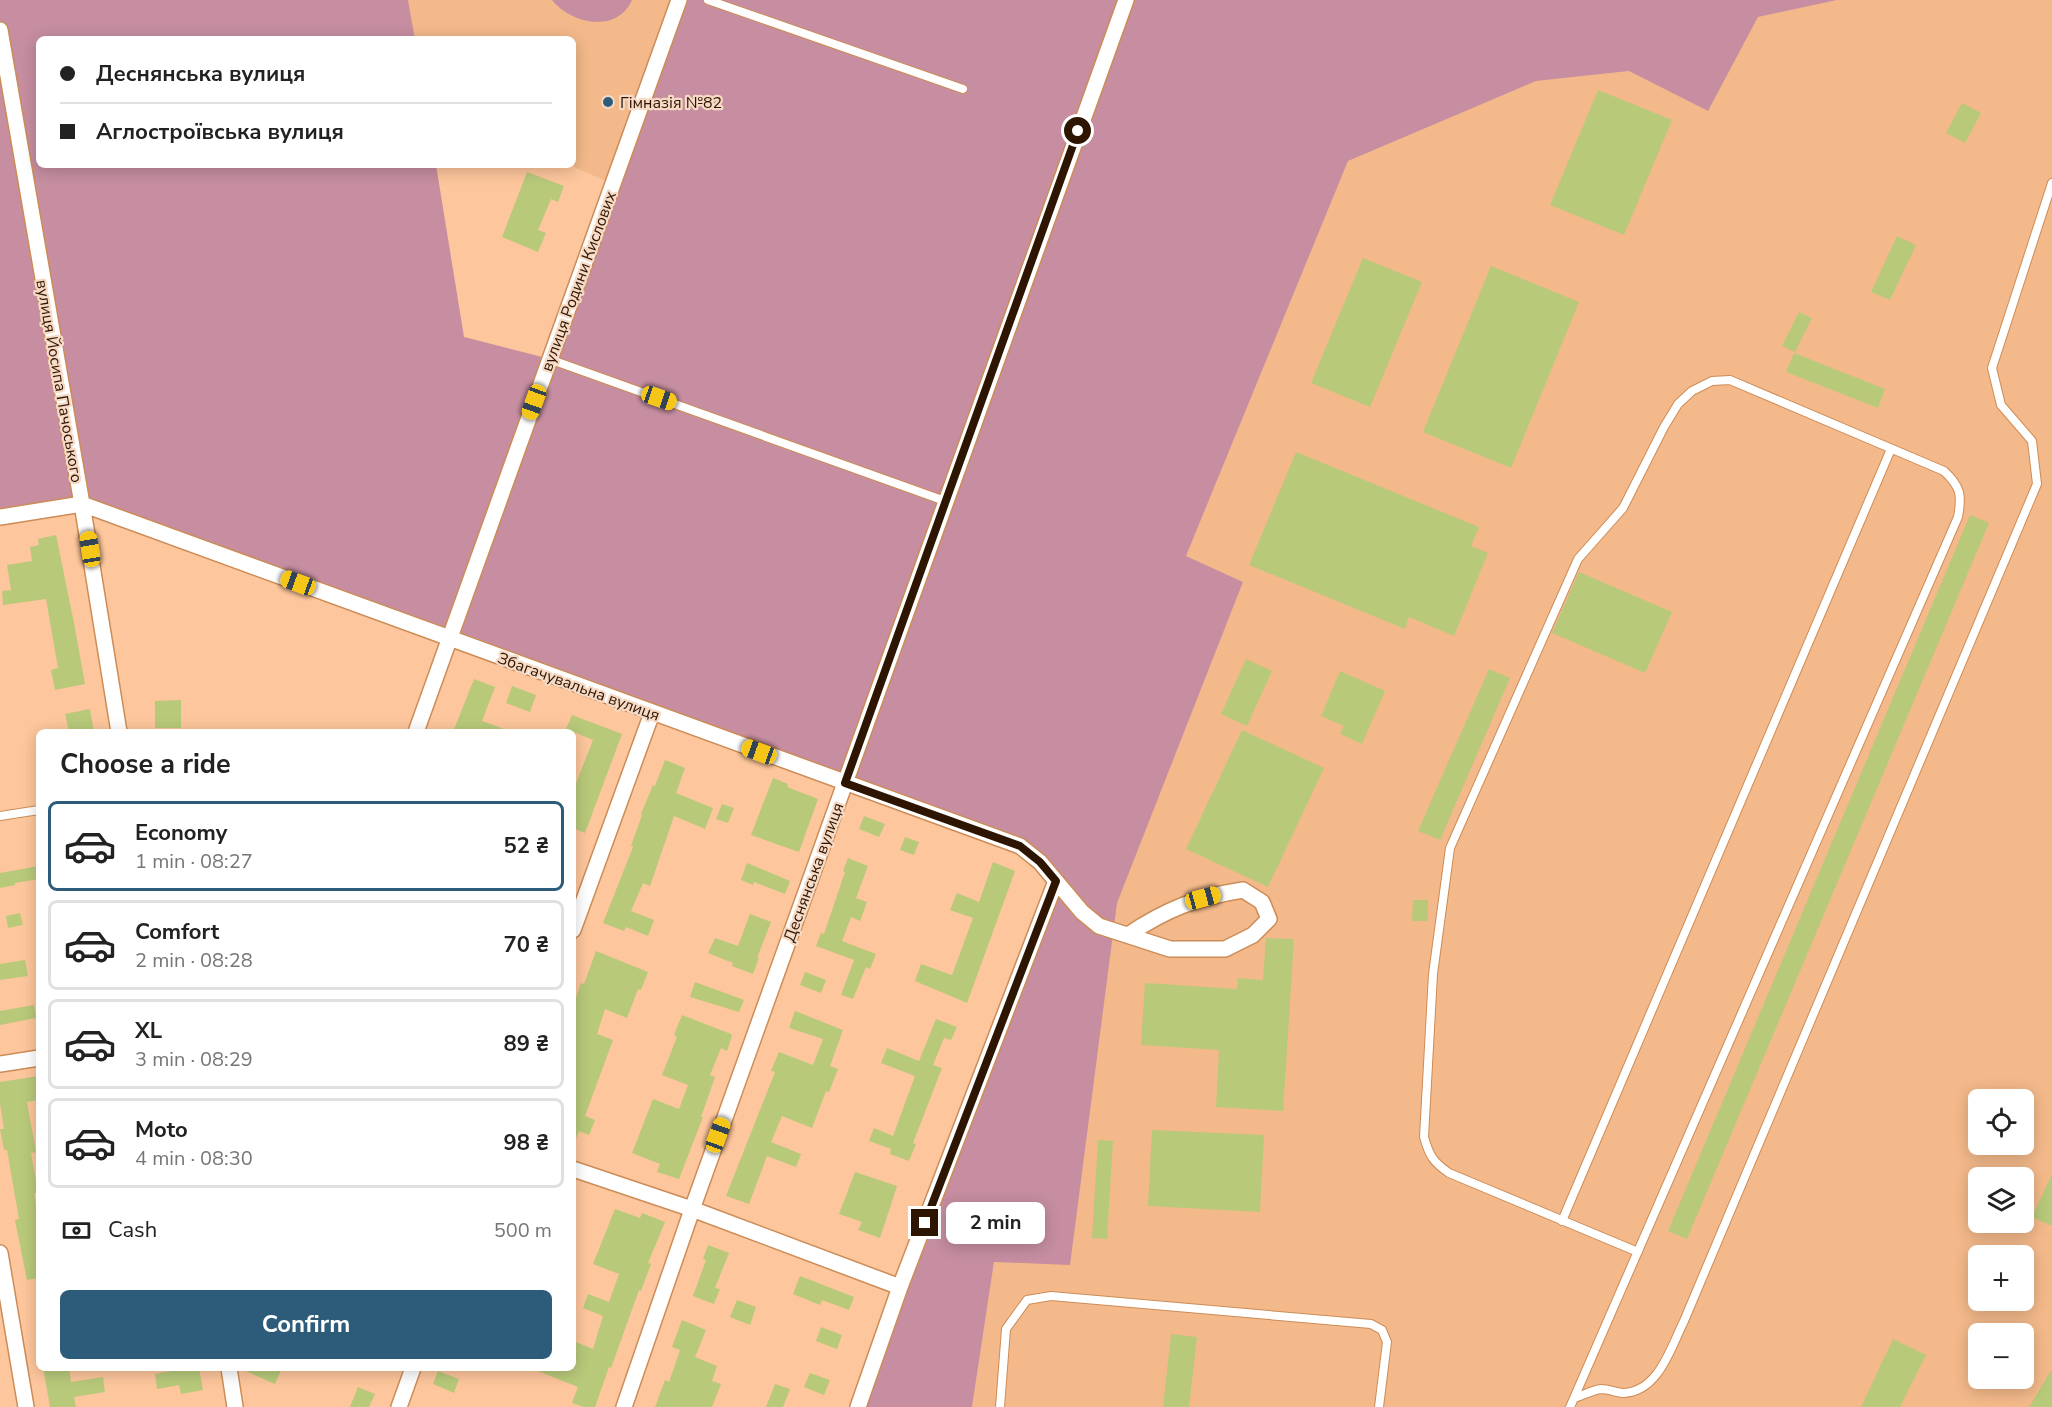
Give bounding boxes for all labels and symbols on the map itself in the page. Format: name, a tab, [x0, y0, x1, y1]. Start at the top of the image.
place label: Гімназія №82	[620, 92, 722, 114]
marker: Гімназія №82	[601, 95, 615, 109]
route start	[1064, 117, 1091, 144]
street label: вулиця Родини Кислових	[536, 188, 622, 374]
street label: вулиця Йосипа Пачоського	[30, 278, 88, 484]
car	[519, 382, 549, 422]
car	[639, 384, 679, 412]
car	[78, 530, 102, 568]
car	[278, 568, 318, 598]
street label: Збагачувальна вулиця	[494, 647, 663, 727]
car	[739, 737, 779, 767]
street label: Деснянська вулиця	[778, 800, 849, 945]
car	[1183, 885, 1223, 911]
car	[703, 1115, 733, 1155]
callout: 2 min	[946, 1202, 1045, 1244]
route end	[911, 1209, 938, 1236]

